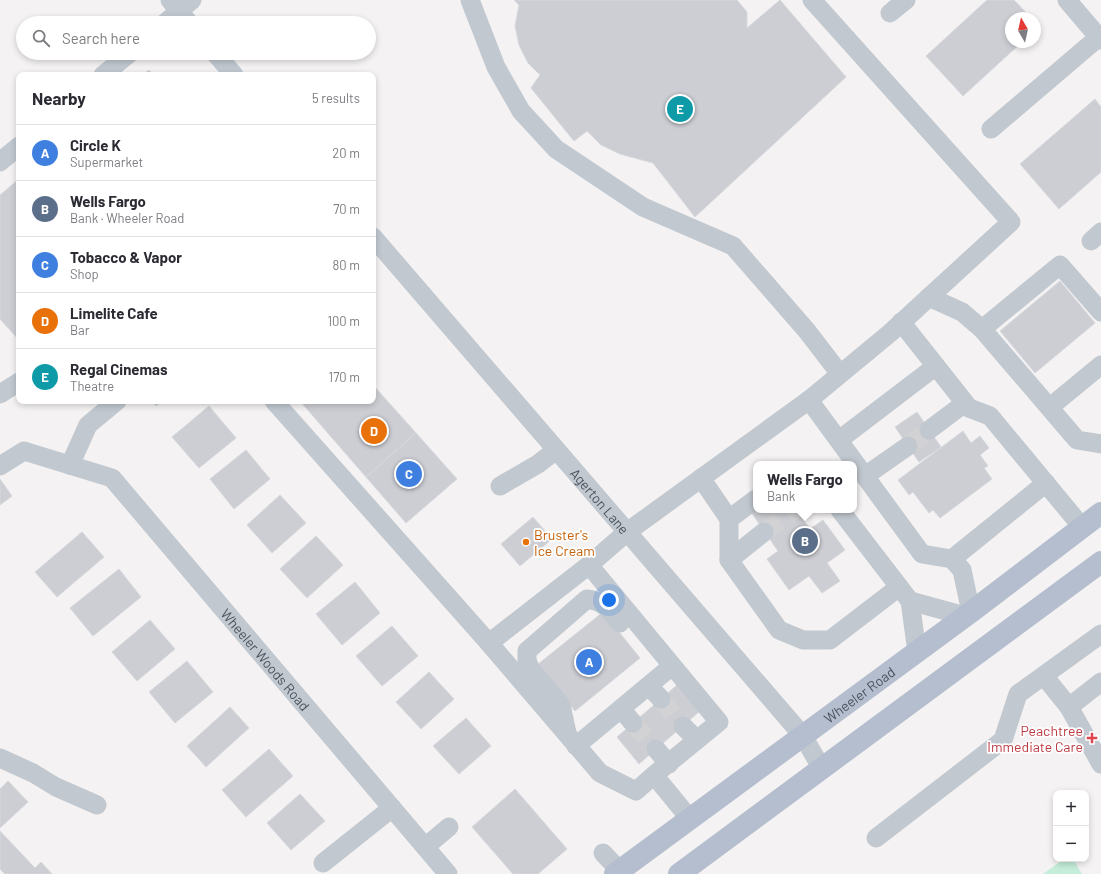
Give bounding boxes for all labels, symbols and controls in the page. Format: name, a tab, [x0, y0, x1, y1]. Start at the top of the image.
north arrow	[1005, 12, 1041, 48]
search box	[16, 16, 376, 60]
icon: search	[30, 27, 52, 49]
text: Search here	[62, 29, 140, 47]
text: Nearby	[32, 88, 86, 108]
text: 5 results	[312, 90, 360, 106]
pin: E	[667, 94, 693, 124]
text: Circle K	[70, 136, 121, 154]
text: A	[41, 145, 49, 161]
text: 20 m	[332, 145, 360, 161]
text: Supermarket	[70, 154, 143, 170]
text: Wells Fargo	[70, 192, 146, 210]
text: B	[41, 201, 49, 217]
text: 70 m	[333, 201, 360, 217]
text: Bank · Wheeler Road	[70, 210, 184, 226]
text: Tobacco & Vapor	[70, 248, 182, 266]
text: C	[41, 257, 49, 273]
text: 80 m	[333, 257, 360, 273]
text: Shop	[70, 266, 99, 282]
text: Limelite Cafe	[70, 304, 158, 322]
text: D	[41, 313, 49, 329]
text: 100 m	[327, 313, 360, 329]
text: Bar	[70, 322, 89, 338]
text: Regal Cinemas	[70, 360, 168, 378]
text: E	[41, 369, 49, 385]
text: 170 m	[329, 369, 360, 385]
text: Theatre	[70, 378, 114, 394]
pin: D	[361, 416, 387, 446]
pin: C	[396, 459, 422, 489]
popup	[753, 461, 857, 513]
street label: Agerton Lane	[567, 464, 633, 537]
text: Wells Fargo	[767, 470, 843, 488]
text: Bank	[767, 488, 795, 504]
place label: Bruster's Ice Cream	[534, 526, 595, 559]
pin: B	[792, 526, 818, 556]
marker: Bruster's Ice Cream	[521, 537, 531, 547]
your location	[599, 590, 619, 610]
street label: Wheeler Woods Road	[218, 605, 314, 714]
pin: A	[576, 647, 602, 677]
street label: Wheeler Road	[820, 663, 898, 726]
place label: Peachtree Immediate Care	[987, 722, 1083, 755]
marker: Peachtree Immediate Care	[1086, 732, 1098, 744]
map controls	[1053, 790, 1089, 862]
button: +	[1053, 790, 1089, 826]
button: −	[1053, 826, 1089, 862]

